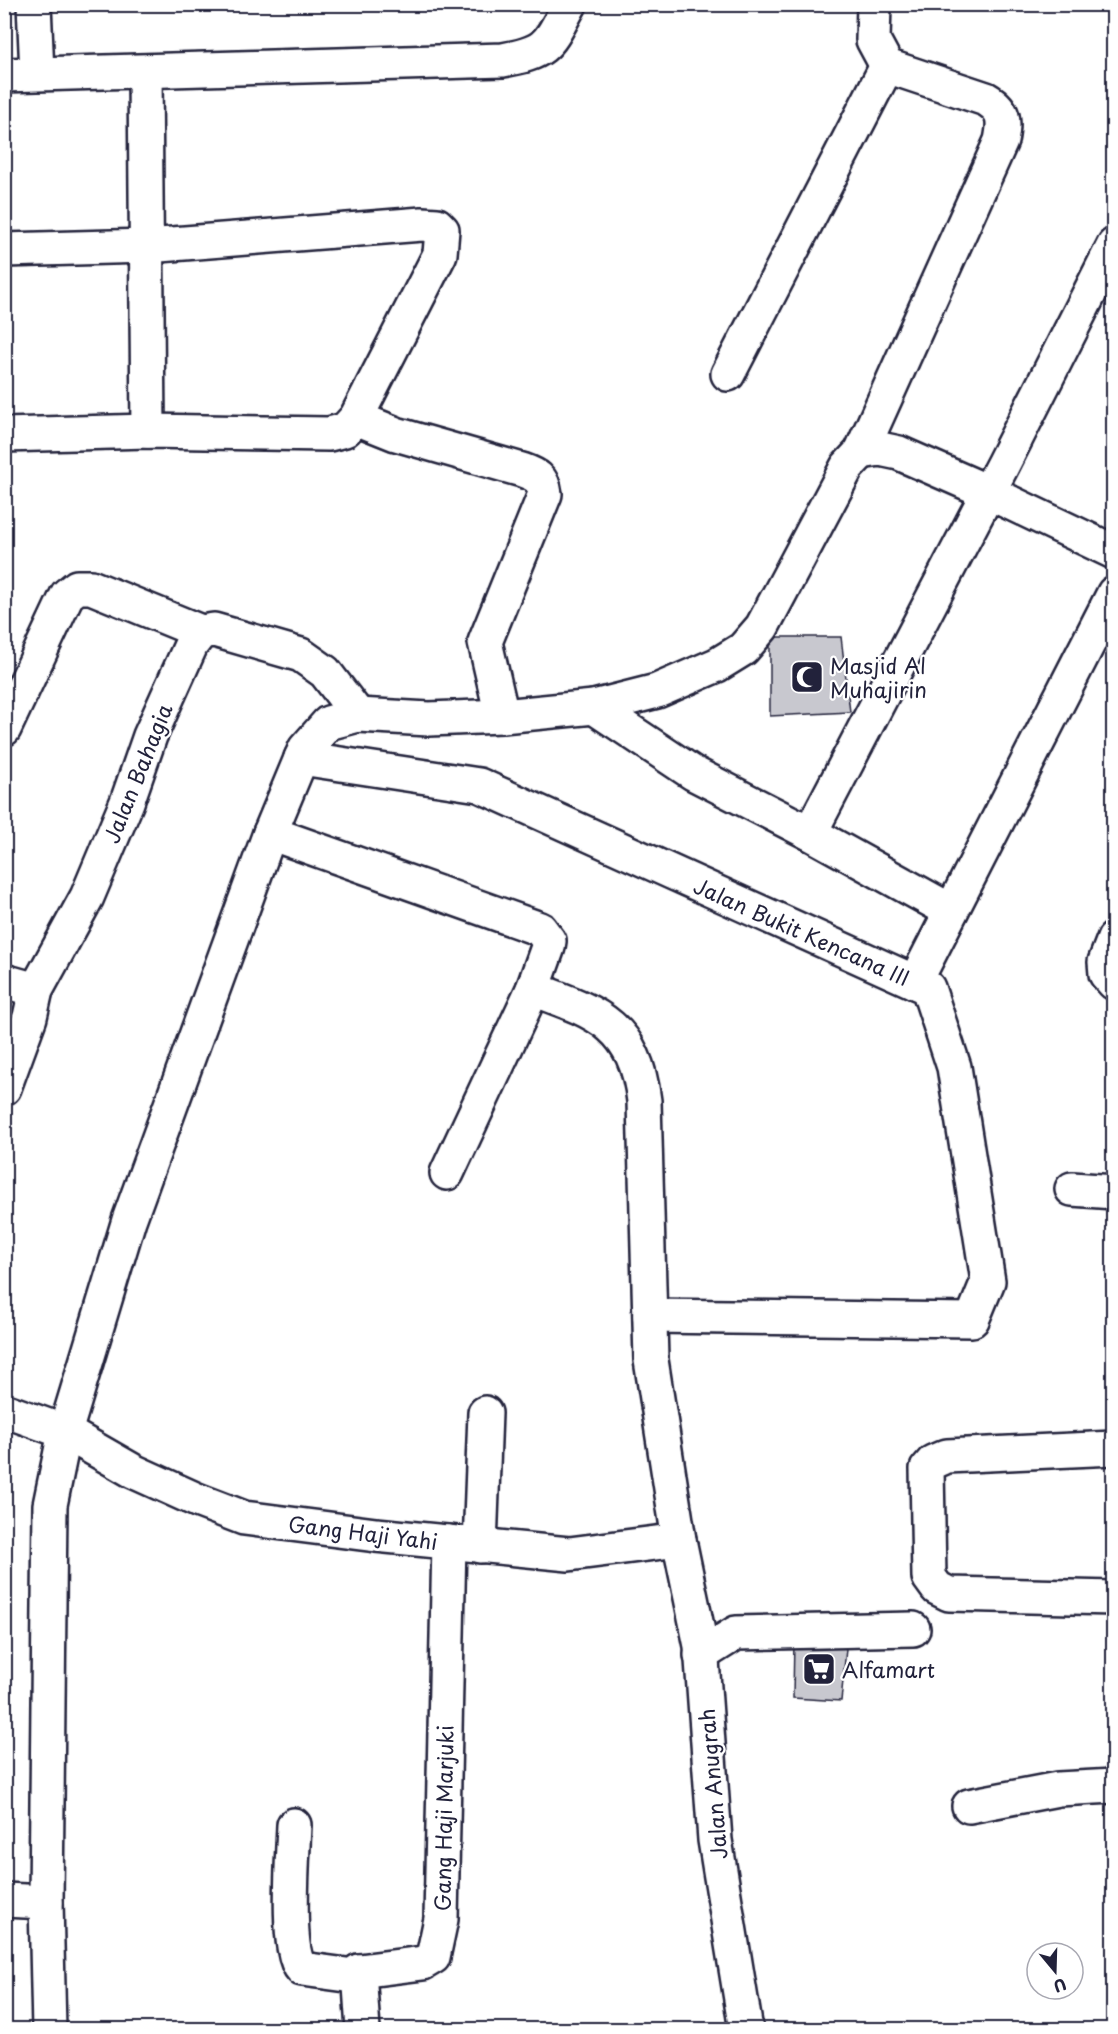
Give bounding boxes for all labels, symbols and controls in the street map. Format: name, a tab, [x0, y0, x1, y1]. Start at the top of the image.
place label: Masjid Al Muhajirin	[830, 649, 927, 705]
mosque icon: Masjid Al Muhajirin	[789, 659, 825, 695]
street label: Jalan Bahagia	[94, 698, 180, 848]
street label: Jalan Bukit Kencana III	[689, 869, 915, 993]
street label: Gang Haji Yahi	[287, 1507, 439, 1557]
supermarket icon: Alfamart	[801, 1651, 837, 1687]
place label: Alfamart	[842, 1653, 935, 1685]
street label: Jalan Anugrah	[689, 1707, 735, 1861]
street label: Gang Haji Marjuki	[425, 1725, 461, 1911]
north arrow	[1025, 1941, 1085, 2001]
text: U	[1051, 1973, 1070, 1999]

